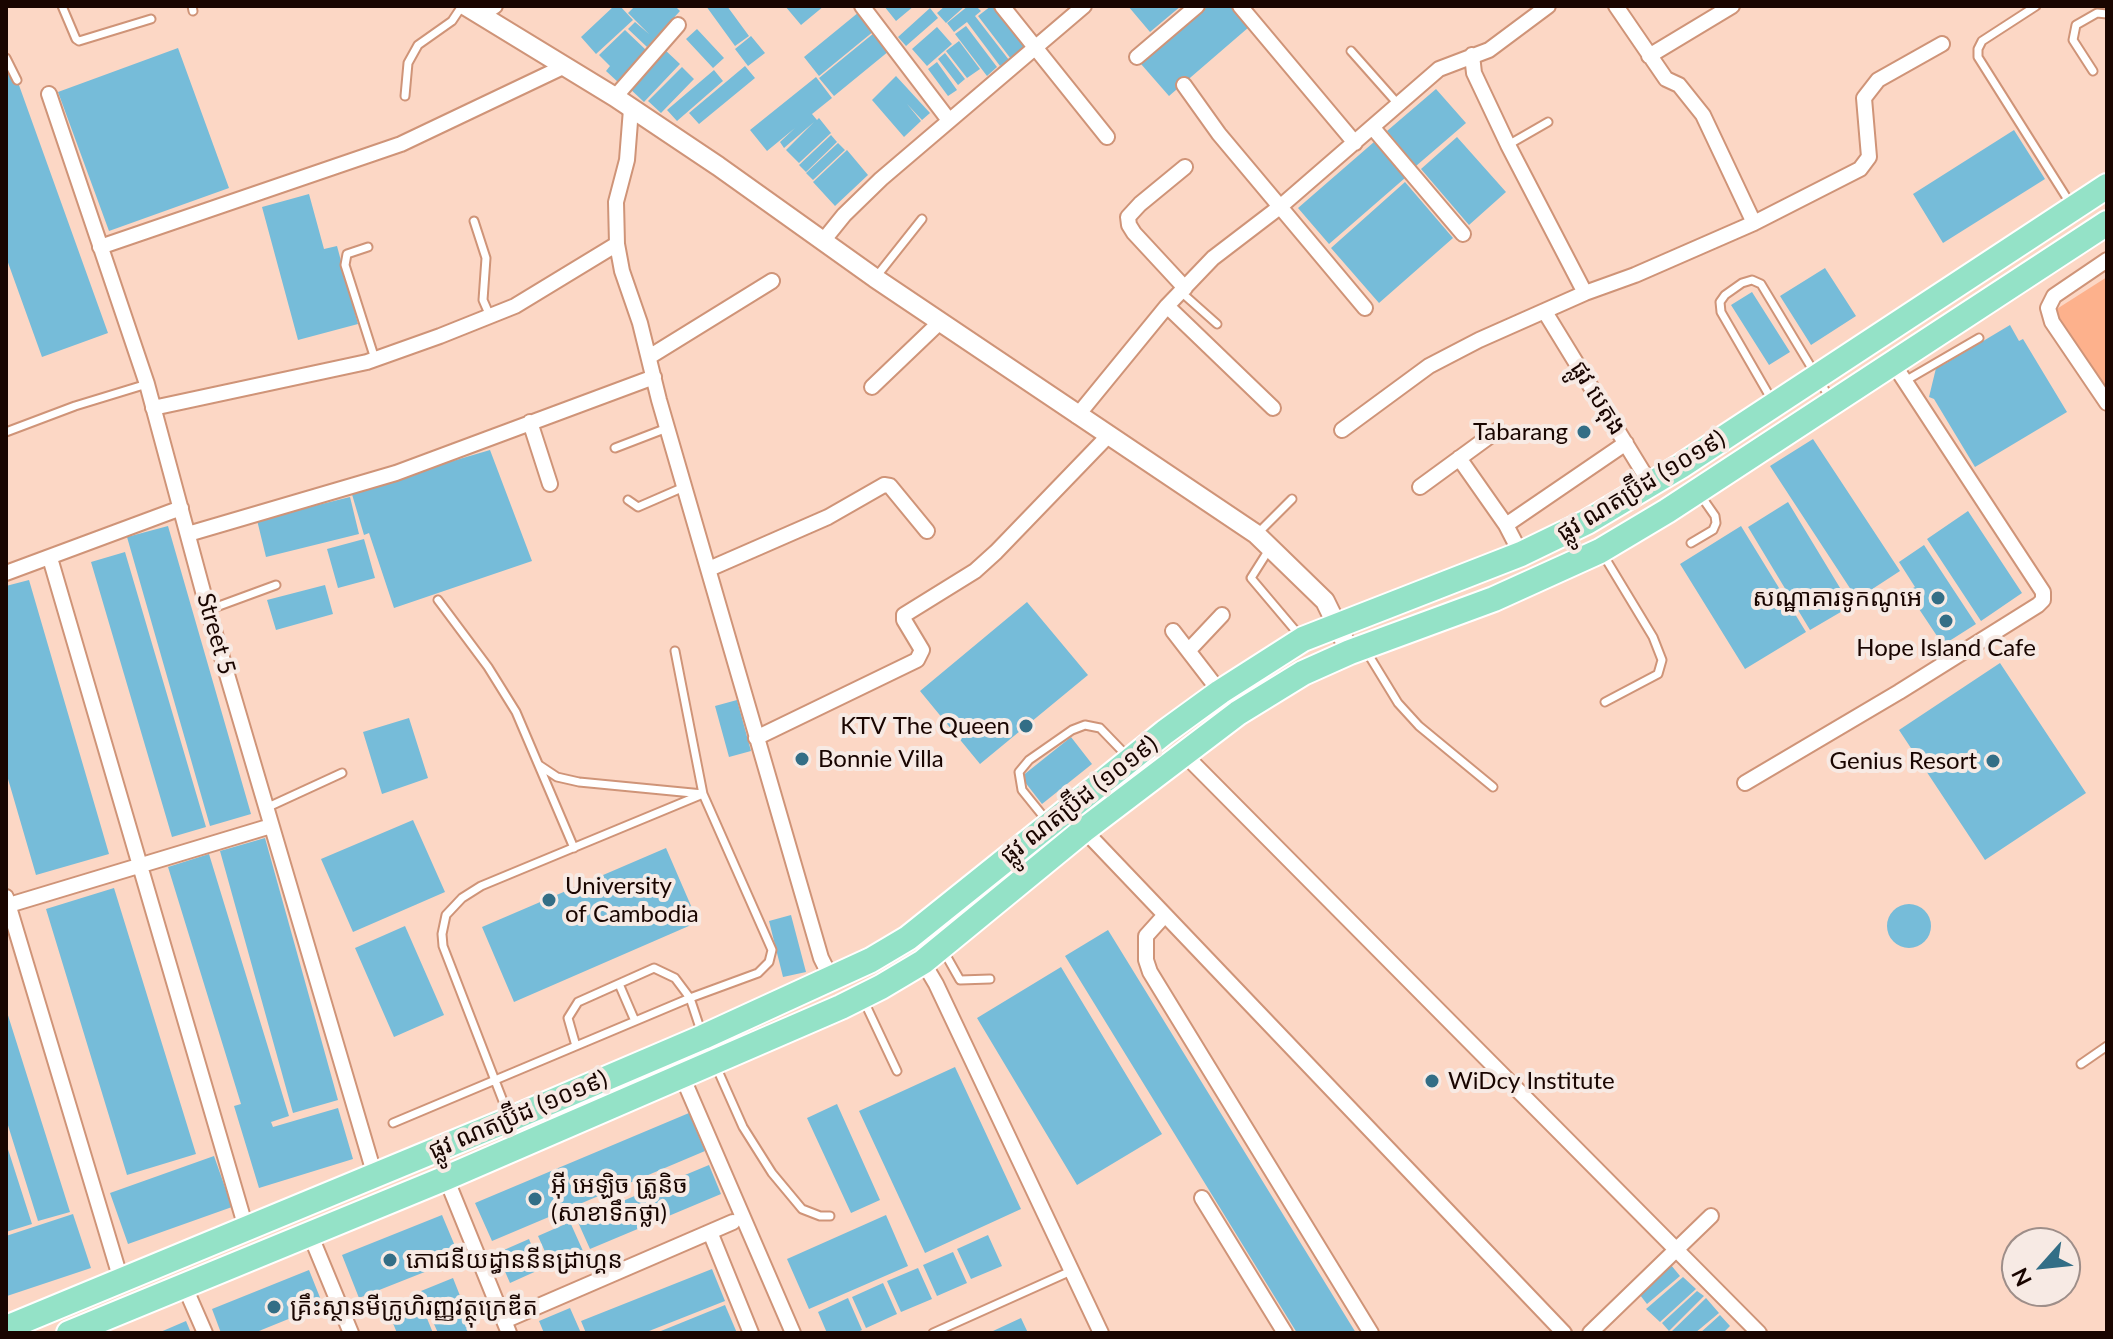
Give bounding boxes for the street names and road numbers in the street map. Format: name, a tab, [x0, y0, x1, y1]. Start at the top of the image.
street label: ផ្លូវ បេតុង	[1564, 356, 1632, 440]
street label: ផ្លូវ ណតប្រ៊ីដ (១០១៩)	[1552, 424, 1730, 548]
street label: Street 5	[191, 590, 241, 678]
street label: ផ្លូវ ណតប្រ៊ីដ (១០១៩)	[995, 730, 1163, 870]
street label: ផ្លូវ ណតប្រ៊ីដ (១០១៩)	[424, 1064, 612, 1166]

